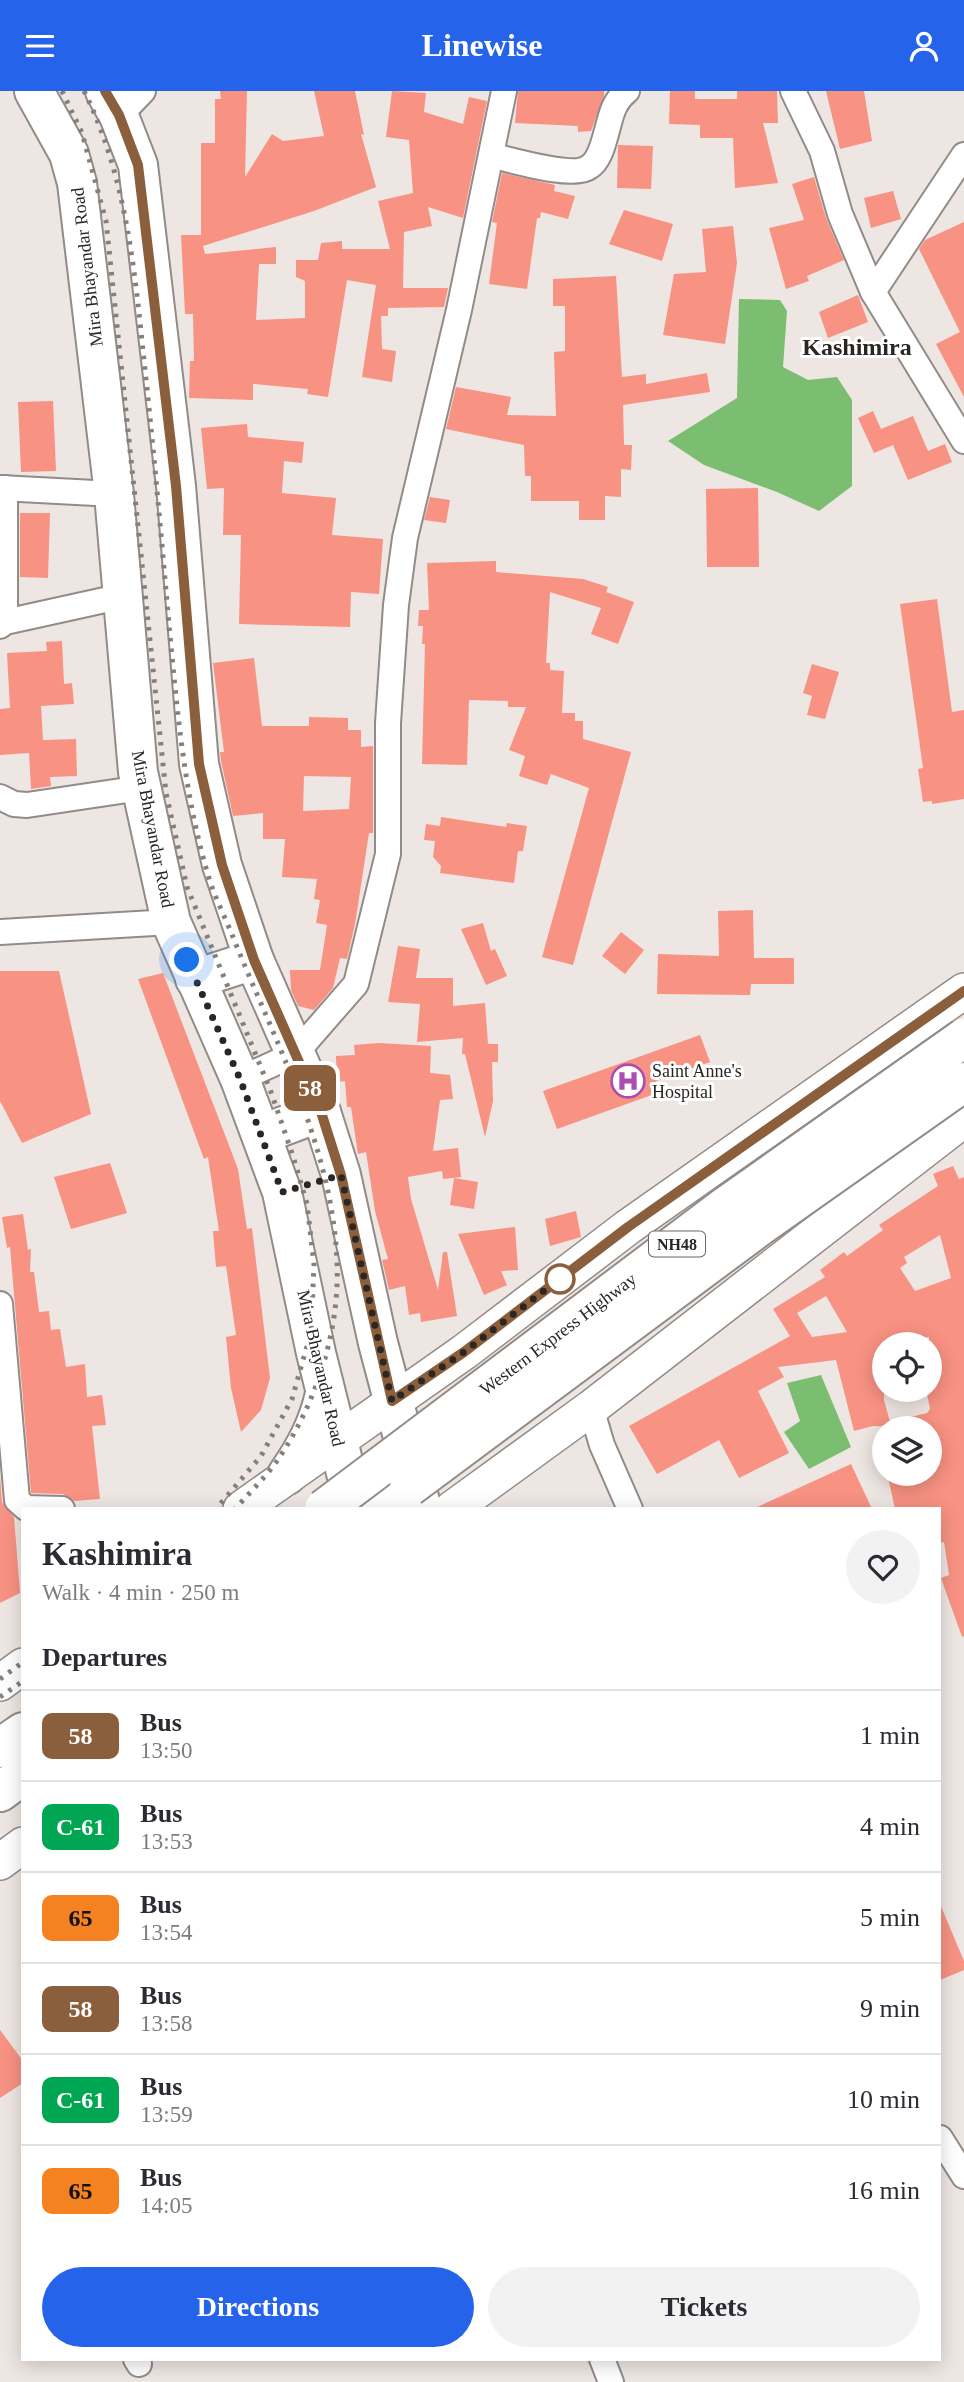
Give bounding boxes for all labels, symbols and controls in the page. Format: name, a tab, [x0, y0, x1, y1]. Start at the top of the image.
icon: menu	[21, 27, 59, 65]
text: Linewise	[422, 27, 542, 63]
icon: person	[905, 27, 943, 65]
street label: Mira Bhayandar Road	[67, 186, 107, 348]
district label: Kashimira	[802, 334, 912, 360]
street label: Mira Bhayandar Road	[128, 749, 178, 909]
your location	[169, 942, 204, 977]
place label: Saint Anne's Hospital	[652, 1061, 742, 1102]
hospital icon: Saint Anne's Hospital	[609, 1062, 647, 1100]
line badge: 58	[278, 1065, 342, 1111]
text: 58	[298, 1075, 322, 1101]
road number: NH48	[649, 1231, 705, 1257]
unlabelled marker	[545, 1264, 575, 1294]
street label: Western Express Highway	[476, 1269, 640, 1399]
street label: Mira Bhayandar Road	[293, 1288, 349, 1448]
map controls	[872, 1332, 942, 1486]
button: locate	[872, 1332, 942, 1402]
button: layers	[872, 1416, 942, 1486]
button: heart	[846, 1530, 920, 1604]
text: Kashimira	[42, 1536, 192, 1572]
text: Walk · 4 min · 250 m	[42, 1580, 239, 1605]
text: Departures	[42, 1643, 167, 1672]
text: Bus	[140, 1708, 182, 1737]
text: 1 min	[860, 1721, 920, 1750]
text: 58	[69, 1723, 93, 1749]
text: 13:50	[140, 1738, 192, 1763]
text: Bus	[140, 1799, 182, 1828]
text: 4 min	[860, 1812, 920, 1841]
text: C-61	[56, 1814, 105, 1840]
text: 13:53	[140, 1829, 193, 1854]
text: Bus	[140, 1890, 182, 1919]
text: 5 min	[860, 1903, 920, 1932]
text: 65	[69, 1905, 93, 1931]
text: 13:54	[140, 1920, 192, 1945]
text: Bus	[140, 1981, 182, 2010]
text: 9 min	[860, 1994, 920, 2023]
text: 58	[69, 1996, 93, 2022]
text: 13:58	[140, 2011, 192, 2036]
text: Bus	[140, 2072, 182, 2101]
text: 10 min	[847, 2085, 920, 2114]
text: C-61	[56, 2087, 105, 2113]
text: 13:59	[140, 2102, 193, 2127]
text: Bus	[140, 2163, 182, 2192]
text: 16 min	[847, 2176, 920, 2205]
text: 65	[69, 2178, 93, 2204]
text: 14:05	[140, 2193, 192, 2218]
button: Directions	[42, 2267, 474, 2347]
button: Tickets	[488, 2267, 920, 2347]

